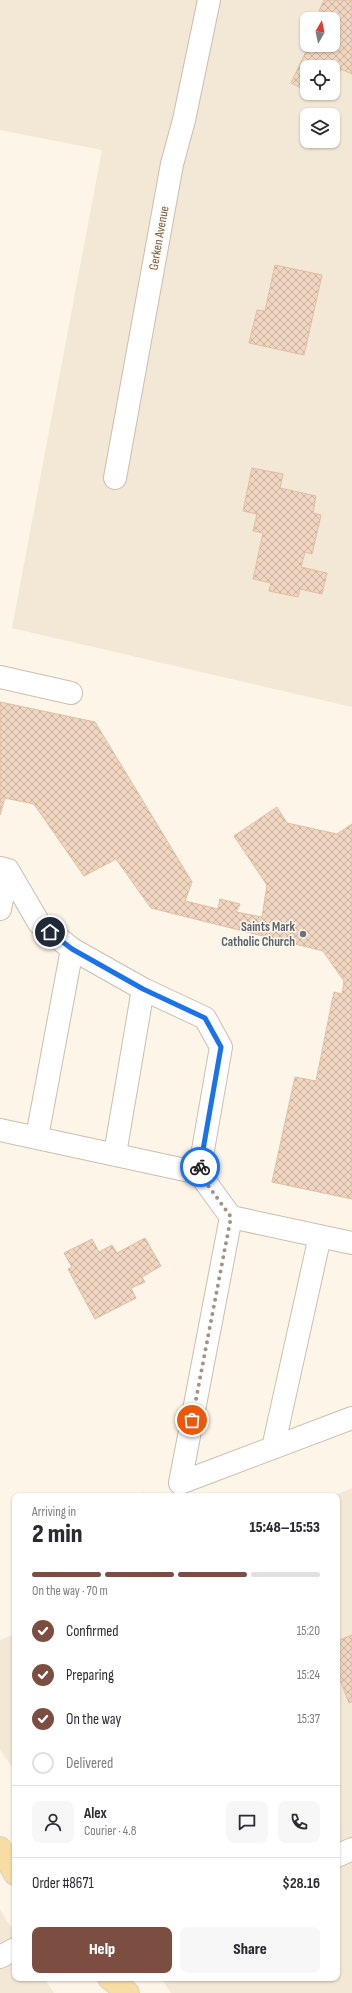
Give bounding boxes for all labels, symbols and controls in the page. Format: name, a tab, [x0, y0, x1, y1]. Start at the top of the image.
north arrow	[300, 12, 340, 52]
map controls	[300, 12, 340, 148]
button: locate	[300, 60, 340, 100]
button: layers	[300, 108, 340, 148]
street label: Gerken Avenue	[145, 205, 173, 271]
pin	[33, 915, 67, 949]
place label: Saints Mark Catholic Church	[221, 919, 295, 950]
icon: home	[39, 921, 61, 943]
marker: Saints Mark Catholic Church	[298, 929, 308, 939]
courier	[180, 1147, 220, 1187]
icon: bike	[189, 1156, 211, 1178]
pin	[175, 1403, 209, 1437]
icon: bag	[181, 1409, 203, 1431]
text: Arriving in	[32, 1504, 76, 1520]
text: 15:48–15:53	[249, 1518, 320, 1537]
text: 2 min	[32, 1519, 82, 1550]
text: On the way · 70 m	[32, 1583, 108, 1599]
icon: check	[32, 1620, 54, 1642]
text: Confirmed	[66, 1622, 119, 1641]
text: 15:20	[297, 1623, 320, 1639]
icon: check	[32, 1664, 54, 1686]
text: Preparing	[66, 1666, 114, 1685]
text: 15:24	[297, 1667, 320, 1683]
icon: check	[32, 1708, 54, 1730]
text: On the way	[66, 1710, 121, 1729]
text: 15:37	[297, 1711, 320, 1727]
text: Delivered	[66, 1754, 113, 1773]
button: person	[32, 1801, 74, 1843]
button: chat	[226, 1801, 268, 1843]
button: phone	[278, 1801, 320, 1843]
text: Alex	[84, 1804, 107, 1823]
text: Courier · 4.8	[84, 1823, 136, 1839]
text: Order #8671	[32, 1874, 94, 1893]
text: $28.16	[282, 1874, 320, 1893]
button: Help	[32, 1927, 172, 1973]
button: Share	[180, 1927, 320, 1973]

